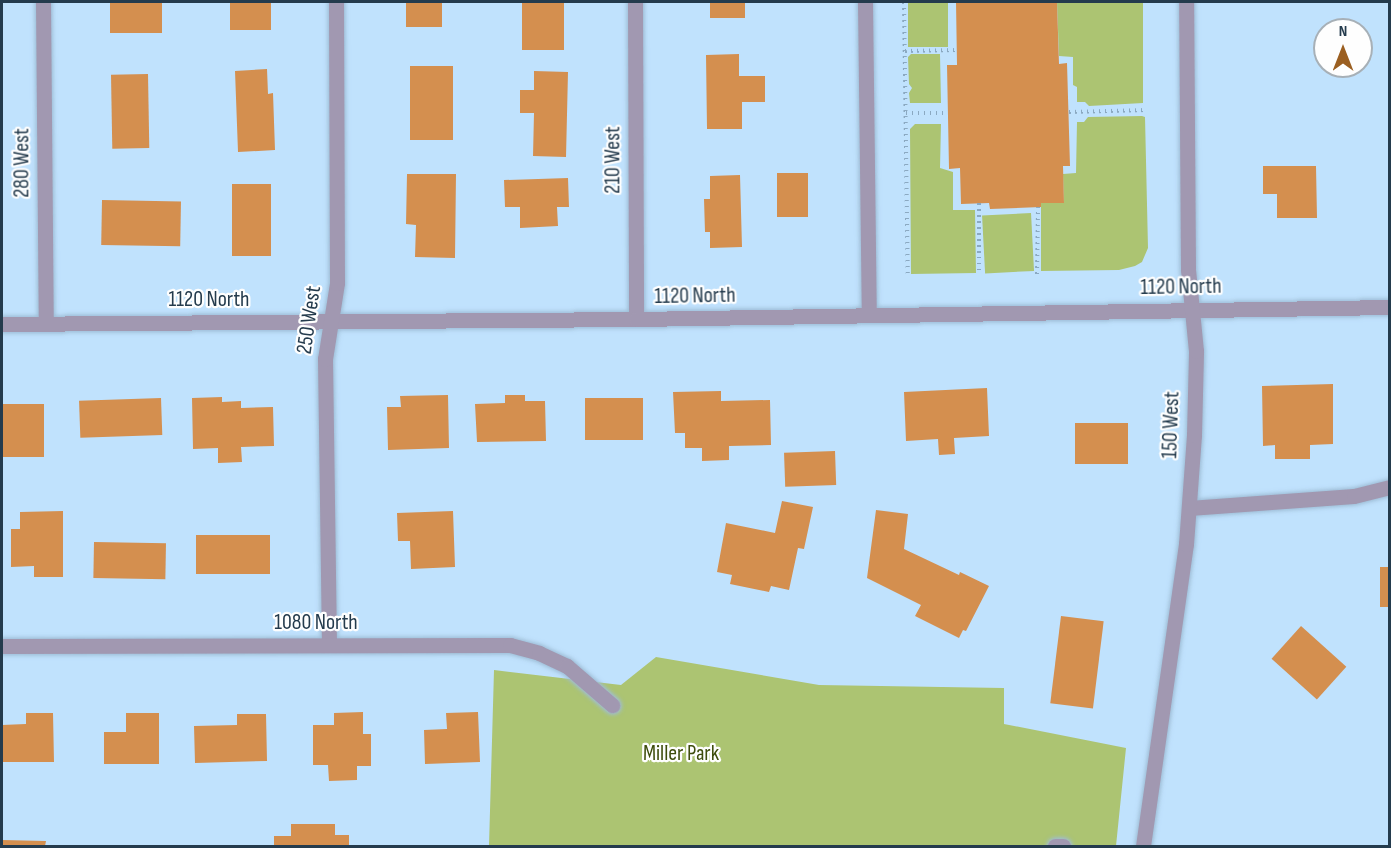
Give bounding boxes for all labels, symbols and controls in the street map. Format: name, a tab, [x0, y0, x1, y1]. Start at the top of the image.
north arrow	[1313, 18, 1373, 78]
text: N	[1339, 22, 1347, 41]
street label: 210 West	[600, 126, 626, 194]
street label: 280 West	[9, 128, 35, 198]
street label: 1120 North	[1140, 273, 1222, 301]
street label: 1120 North	[654, 282, 736, 310]
street label: 250 West	[291, 284, 327, 356]
street label: 1120 North	[168, 287, 250, 313]
street label: 150 West	[1157, 391, 1185, 459]
street label: 1080 North	[274, 610, 358, 636]
park label: Miller Park	[643, 741, 719, 767]

